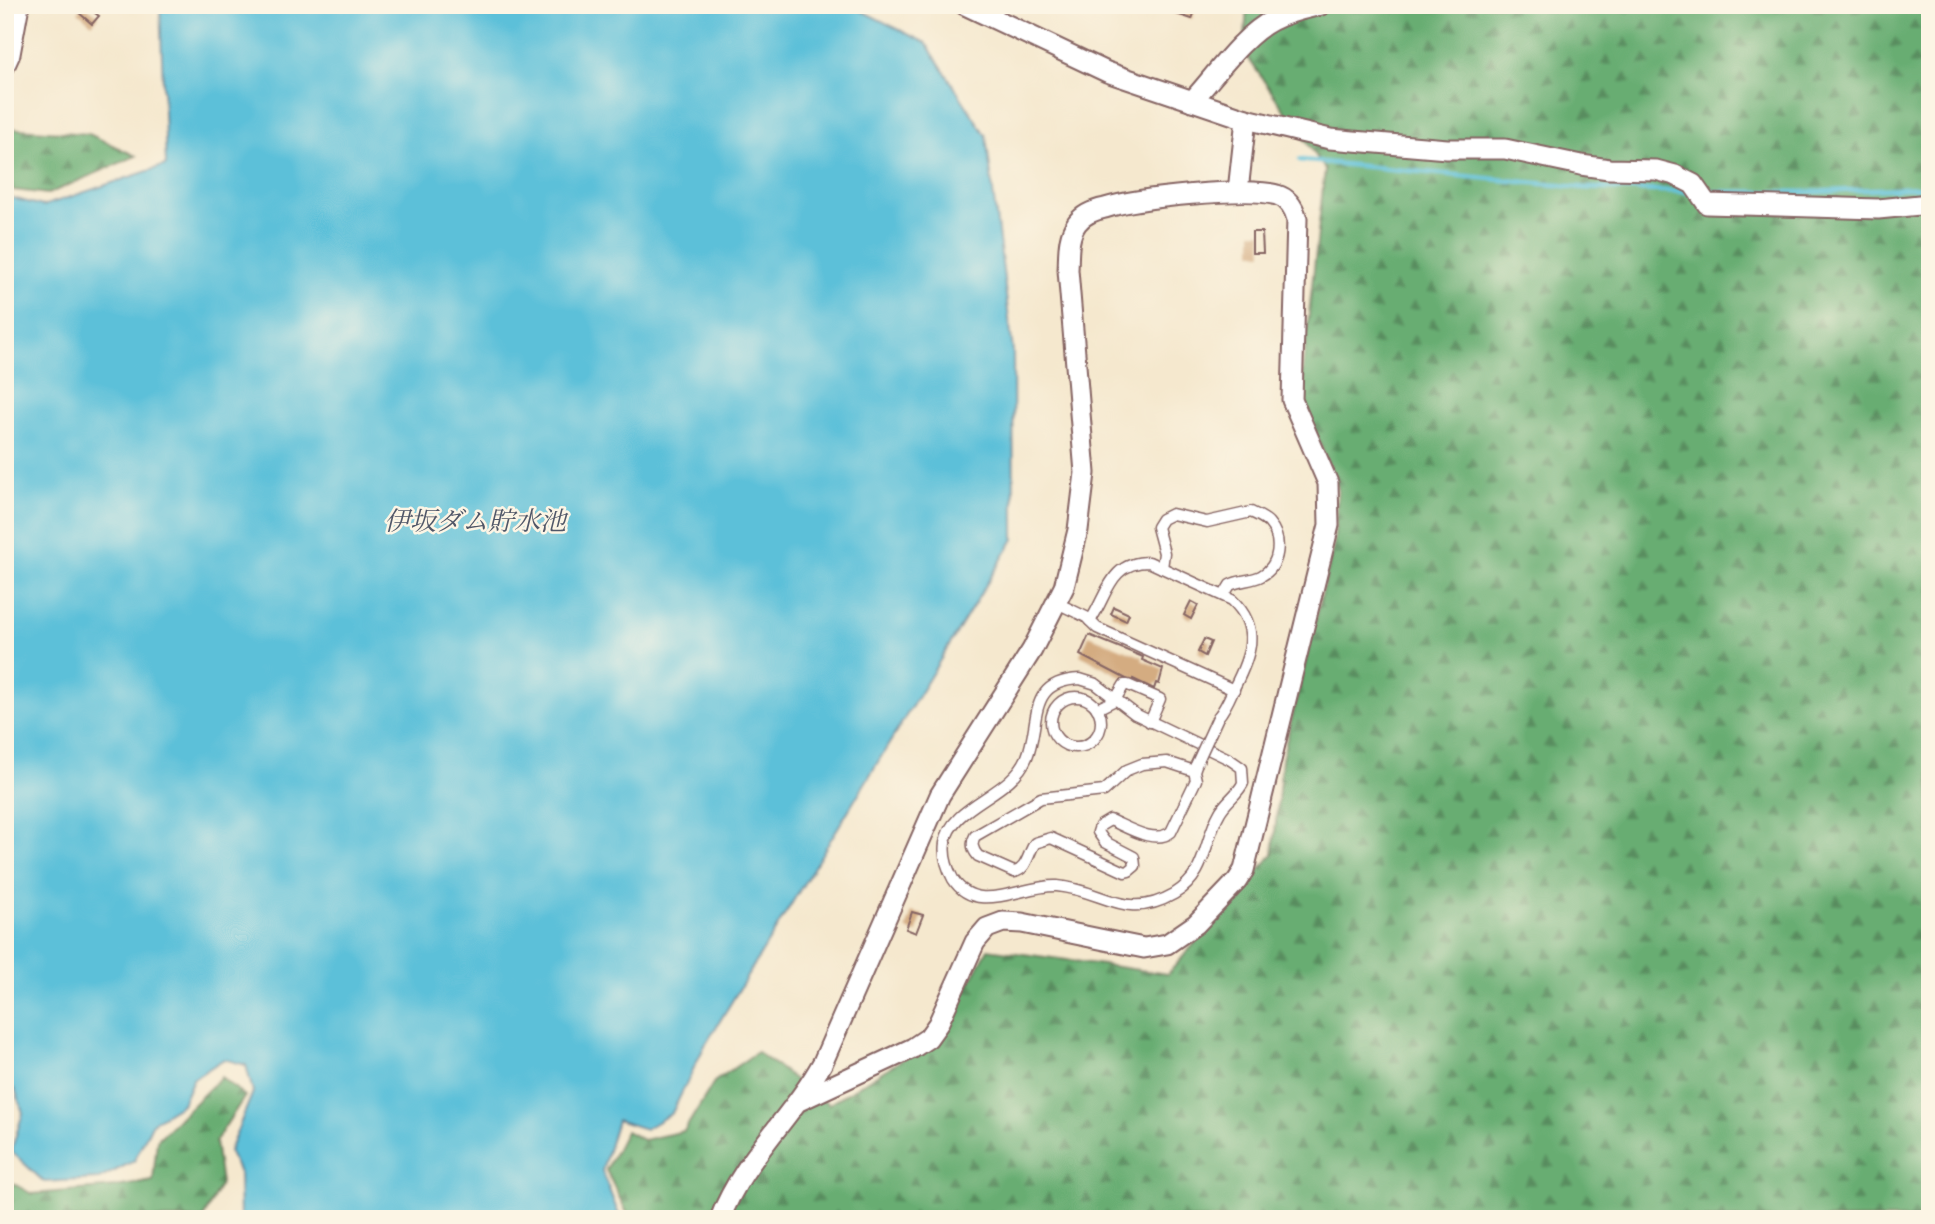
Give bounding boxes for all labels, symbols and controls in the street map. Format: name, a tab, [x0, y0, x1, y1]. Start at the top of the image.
water label: 伊坂ダム貯水池	[384, 501, 569, 540]

